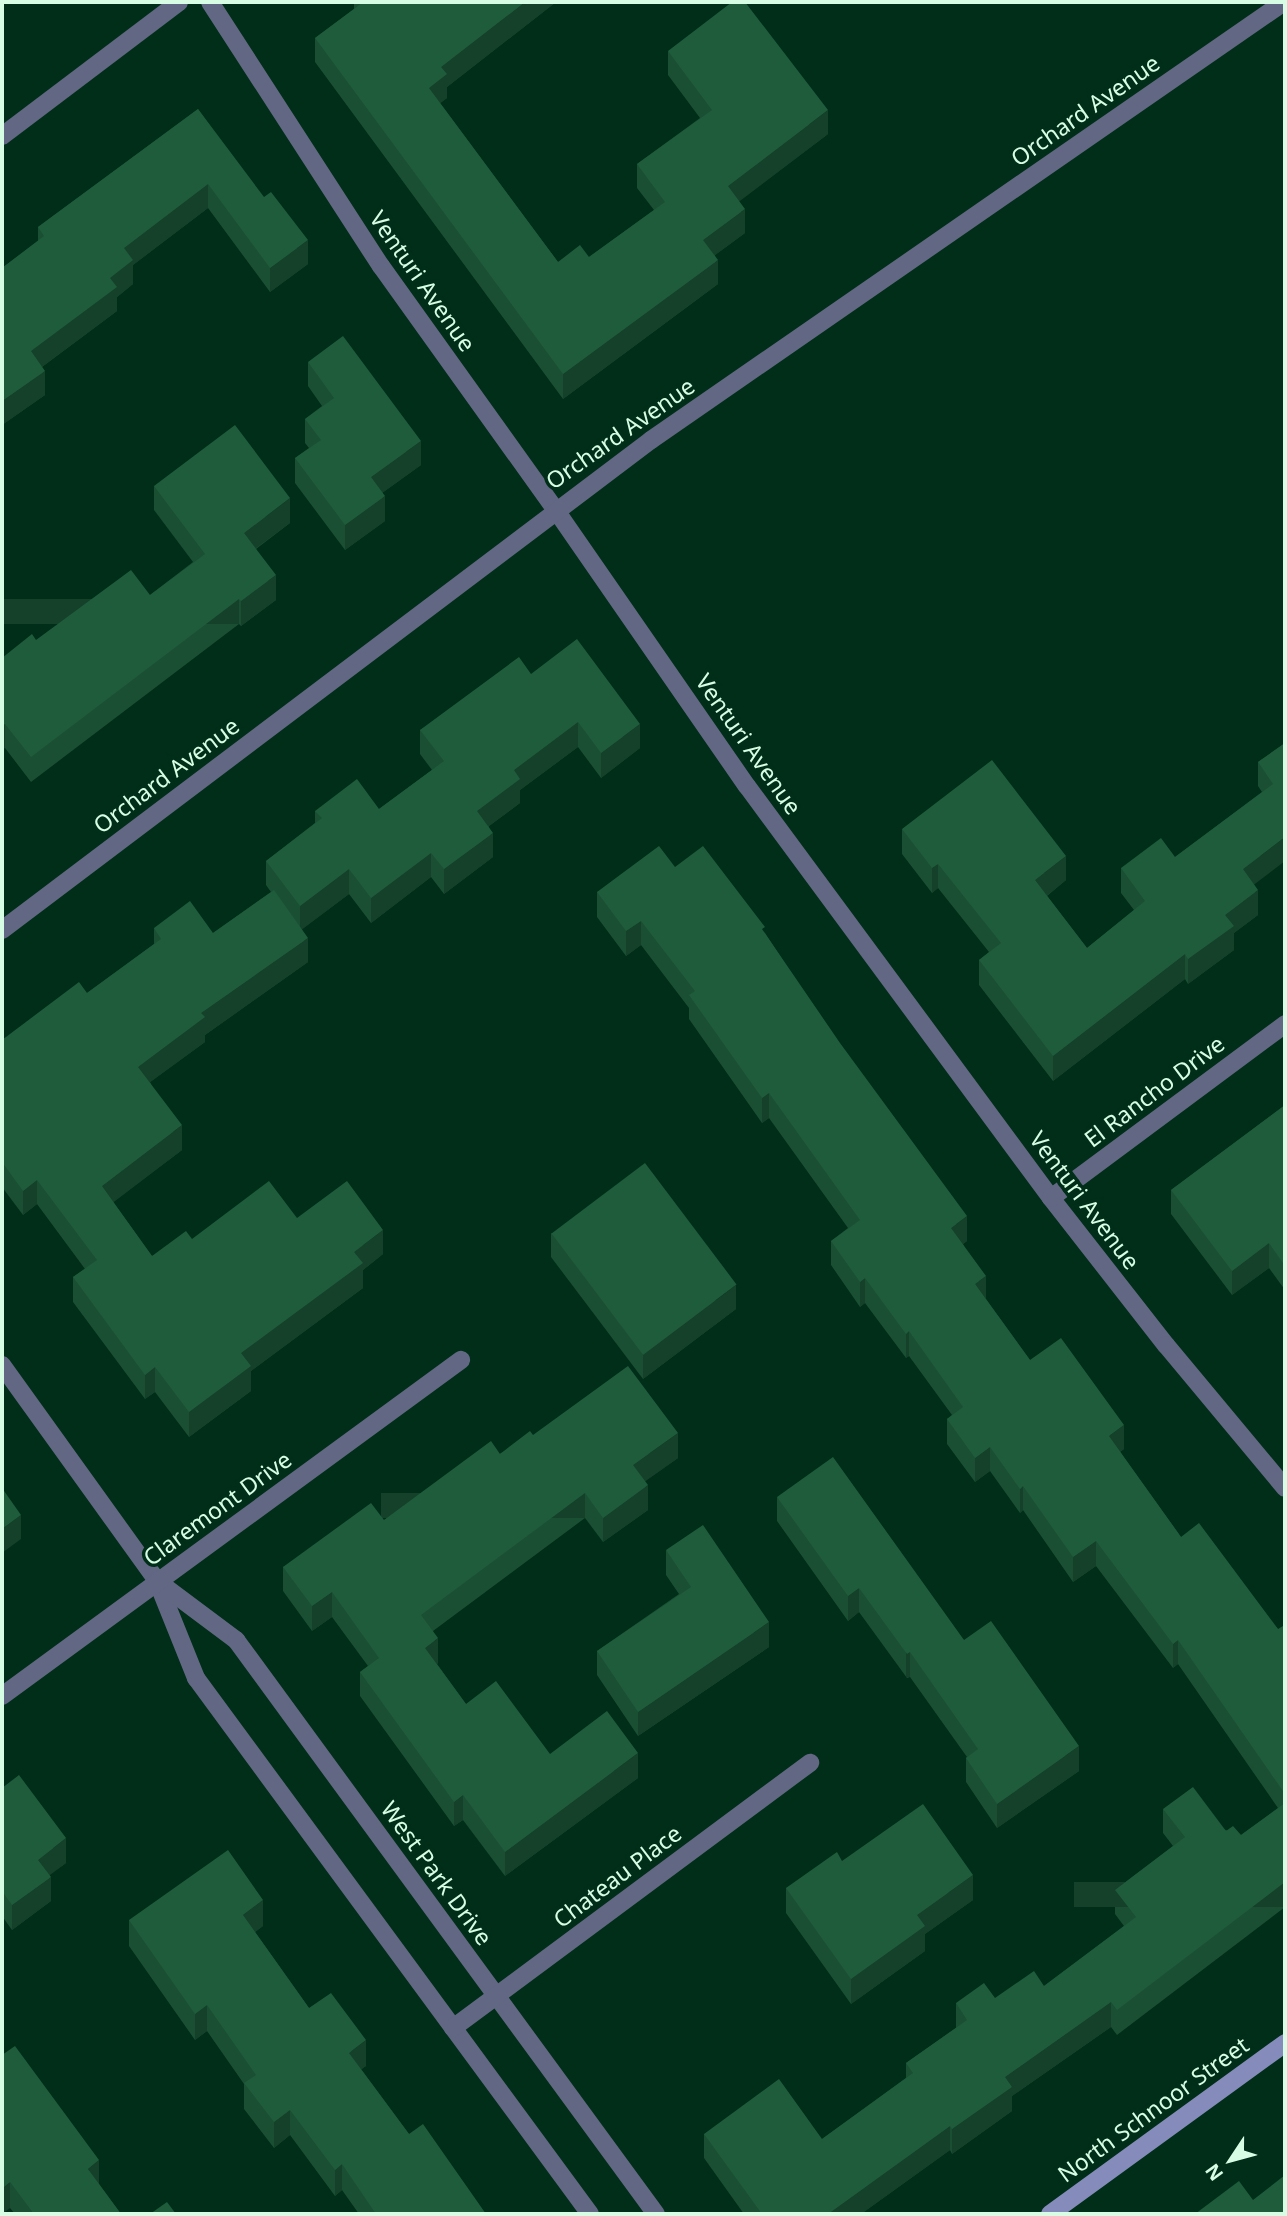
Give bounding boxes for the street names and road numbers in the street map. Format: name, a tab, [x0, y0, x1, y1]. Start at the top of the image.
street label: Orchard Avenue	[1005, 48, 1165, 172]
street label: Venturi Avenue	[364, 205, 482, 357]
street label: Orchard Avenue	[540, 371, 700, 495]
street label: Venturi Avenue	[690, 668, 808, 820]
street label: Orchard Avenue	[88, 711, 244, 839]
street label: El Rancho Drive	[1079, 1029, 1229, 1153]
street label: Venturi Avenue	[1024, 1126, 1146, 1274]
street label: Claremont Drive	[138, 1445, 296, 1571]
street label: West Park Drive	[376, 1796, 498, 1950]
street label: Chateau Place	[548, 1819, 686, 1933]
street label: North Schnoor Street	[1052, 2031, 1254, 2187]

